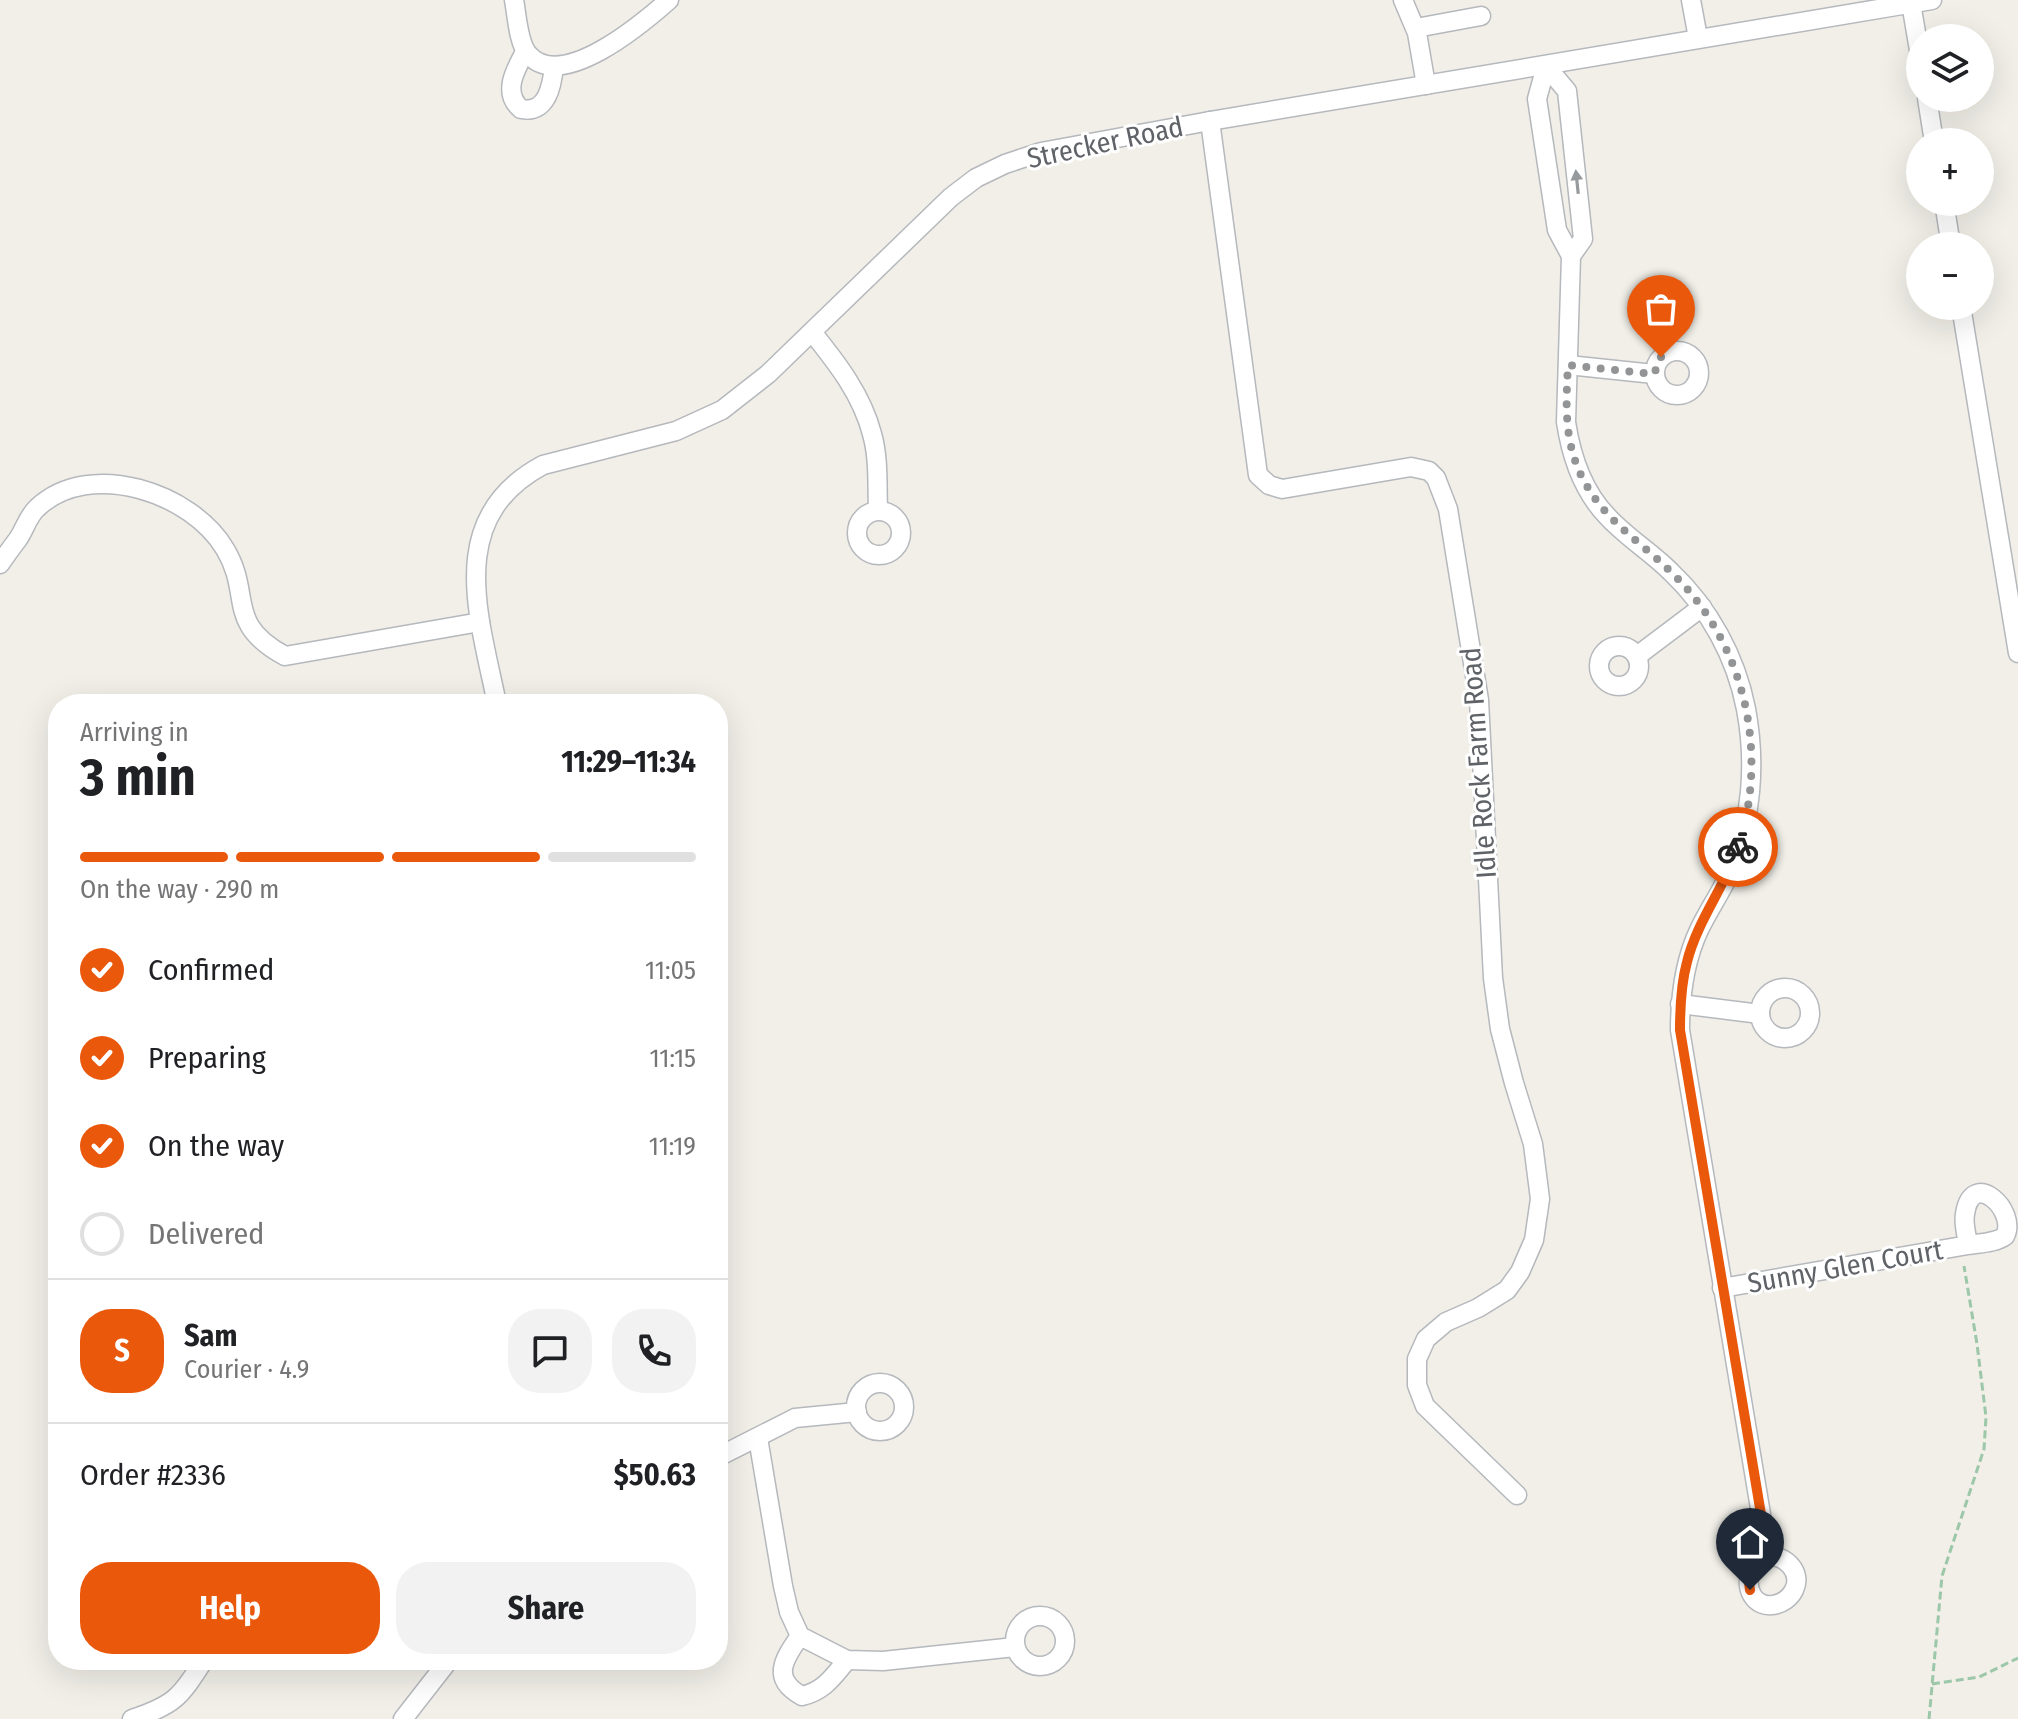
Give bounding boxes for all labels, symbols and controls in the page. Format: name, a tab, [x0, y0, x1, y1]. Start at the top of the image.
map controls	[1906, 24, 1994, 320]
button: layers	[1906, 24, 1994, 112]
street label: Strecker Road	[1024, 110, 1186, 175]
button: +	[1906, 128, 1994, 216]
one-way arrow	[1570, 169, 1583, 194]
button: −	[1906, 232, 1994, 320]
pin	[1627, 275, 1695, 357]
icon: bag	[1639, 287, 1683, 331]
street label: Idle Rock Farm Road	[1454, 646, 1503, 880]
text: Arriving in	[80, 717, 189, 748]
text: 11:29–11:34	[561, 744, 696, 780]
text: 3 min	[80, 746, 196, 809]
courier	[1698, 807, 1778, 887]
icon: bike	[1716, 825, 1760, 869]
text: On the way · 290 m	[80, 874, 279, 905]
icon: check	[80, 948, 124, 992]
text: Confirmed	[148, 952, 274, 988]
text: 11:05	[645, 955, 696, 986]
icon: check	[80, 1036, 124, 1080]
text: Preparing	[148, 1040, 266, 1076]
text: 11:15	[650, 1043, 696, 1074]
icon: check	[80, 1124, 124, 1168]
text: On the way	[148, 1128, 284, 1164]
text: 11:19	[649, 1131, 696, 1162]
text: Delivered	[148, 1216, 264, 1252]
street label: Sunny Glen Court	[1745, 1233, 1946, 1300]
button: chat	[508, 1309, 592, 1393]
button: phone	[612, 1309, 696, 1393]
text: Sam	[184, 1318, 237, 1354]
text: S	[114, 1333, 130, 1369]
text: Courier · 4.9	[184, 1354, 309, 1385]
text: Order #2336	[80, 1457, 226, 1493]
text: $50.63	[614, 1457, 696, 1493]
pin	[1716, 1508, 1784, 1590]
icon: home	[1728, 1520, 1772, 1564]
button: Help	[80, 1562, 380, 1654]
button: Share	[396, 1562, 696, 1654]

